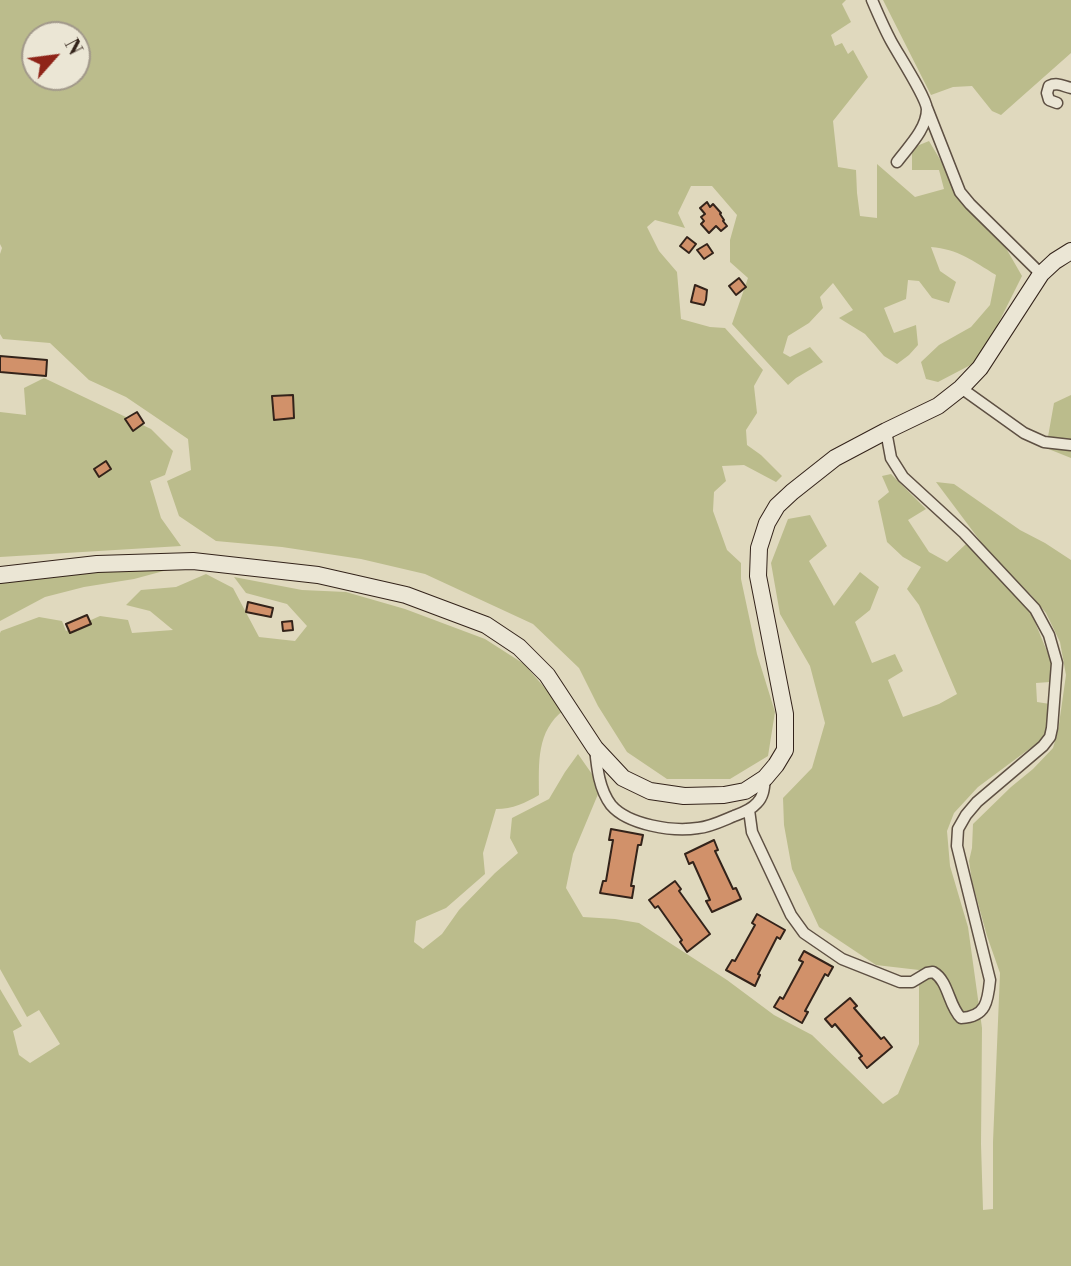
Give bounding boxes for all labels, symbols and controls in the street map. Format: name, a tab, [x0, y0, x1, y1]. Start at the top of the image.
north arrow	[21, 21, 91, 91]
text: N	[59, 35, 87, 59]

